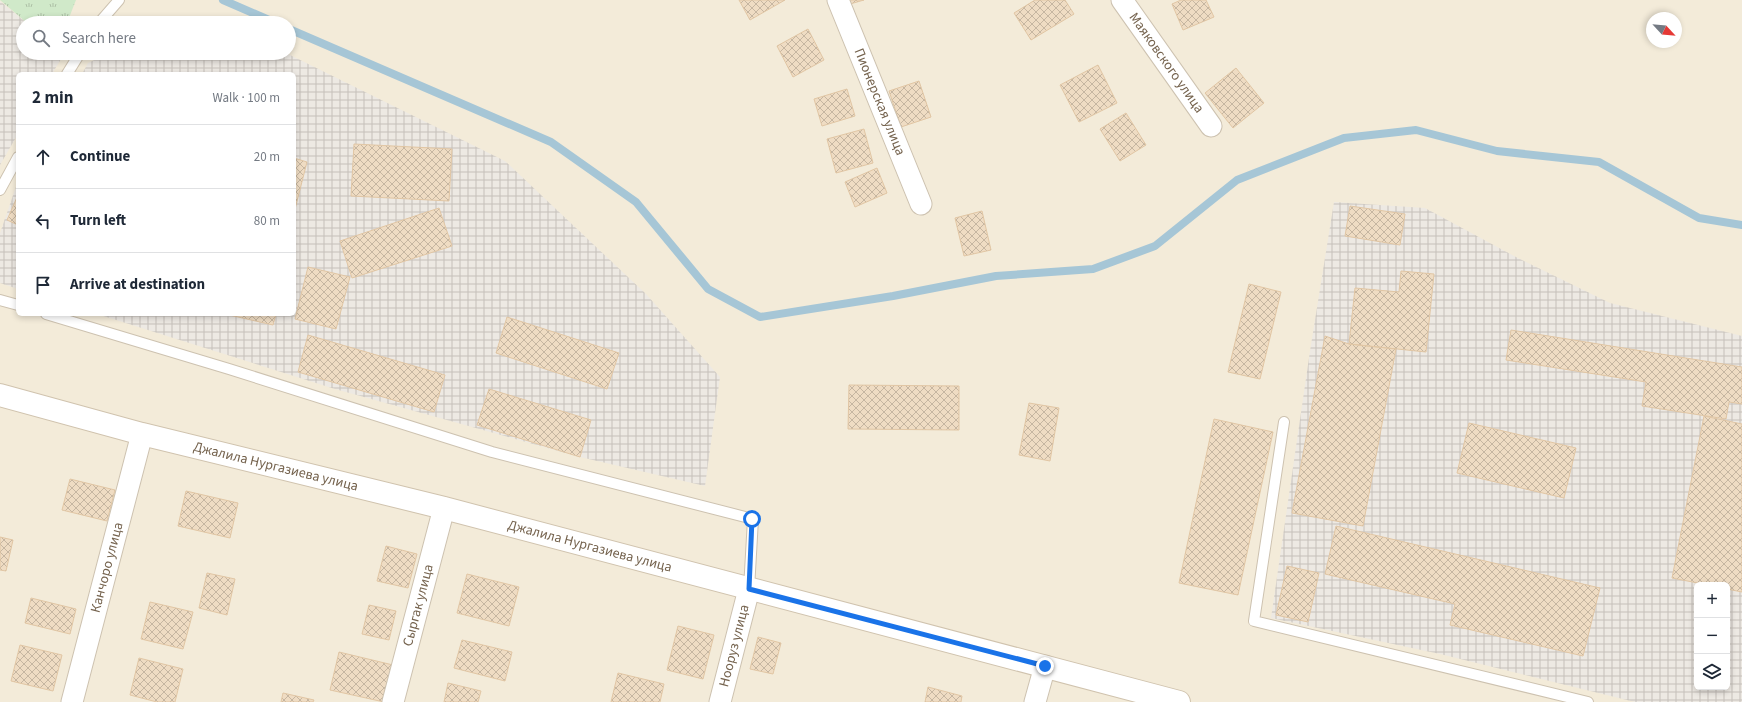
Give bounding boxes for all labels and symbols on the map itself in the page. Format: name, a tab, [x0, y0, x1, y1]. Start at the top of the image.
street label: Маяковского улица	[1124, 9, 1209, 117]
north arrow	[1646, 12, 1682, 48]
street label: Пионерская улица	[849, 45, 910, 159]
street label: Джалила Нургазиева улица	[191, 437, 360, 497]
route start	[743, 510, 761, 528]
street label: Джалила Нургазиева улица	[506, 515, 674, 578]
street label: Канчоро улица	[86, 520, 129, 615]
street label: Сыргак улица	[398, 562, 439, 648]
street label: Нооруз улица	[714, 602, 755, 689]
route end	[1036, 657, 1054, 675]

